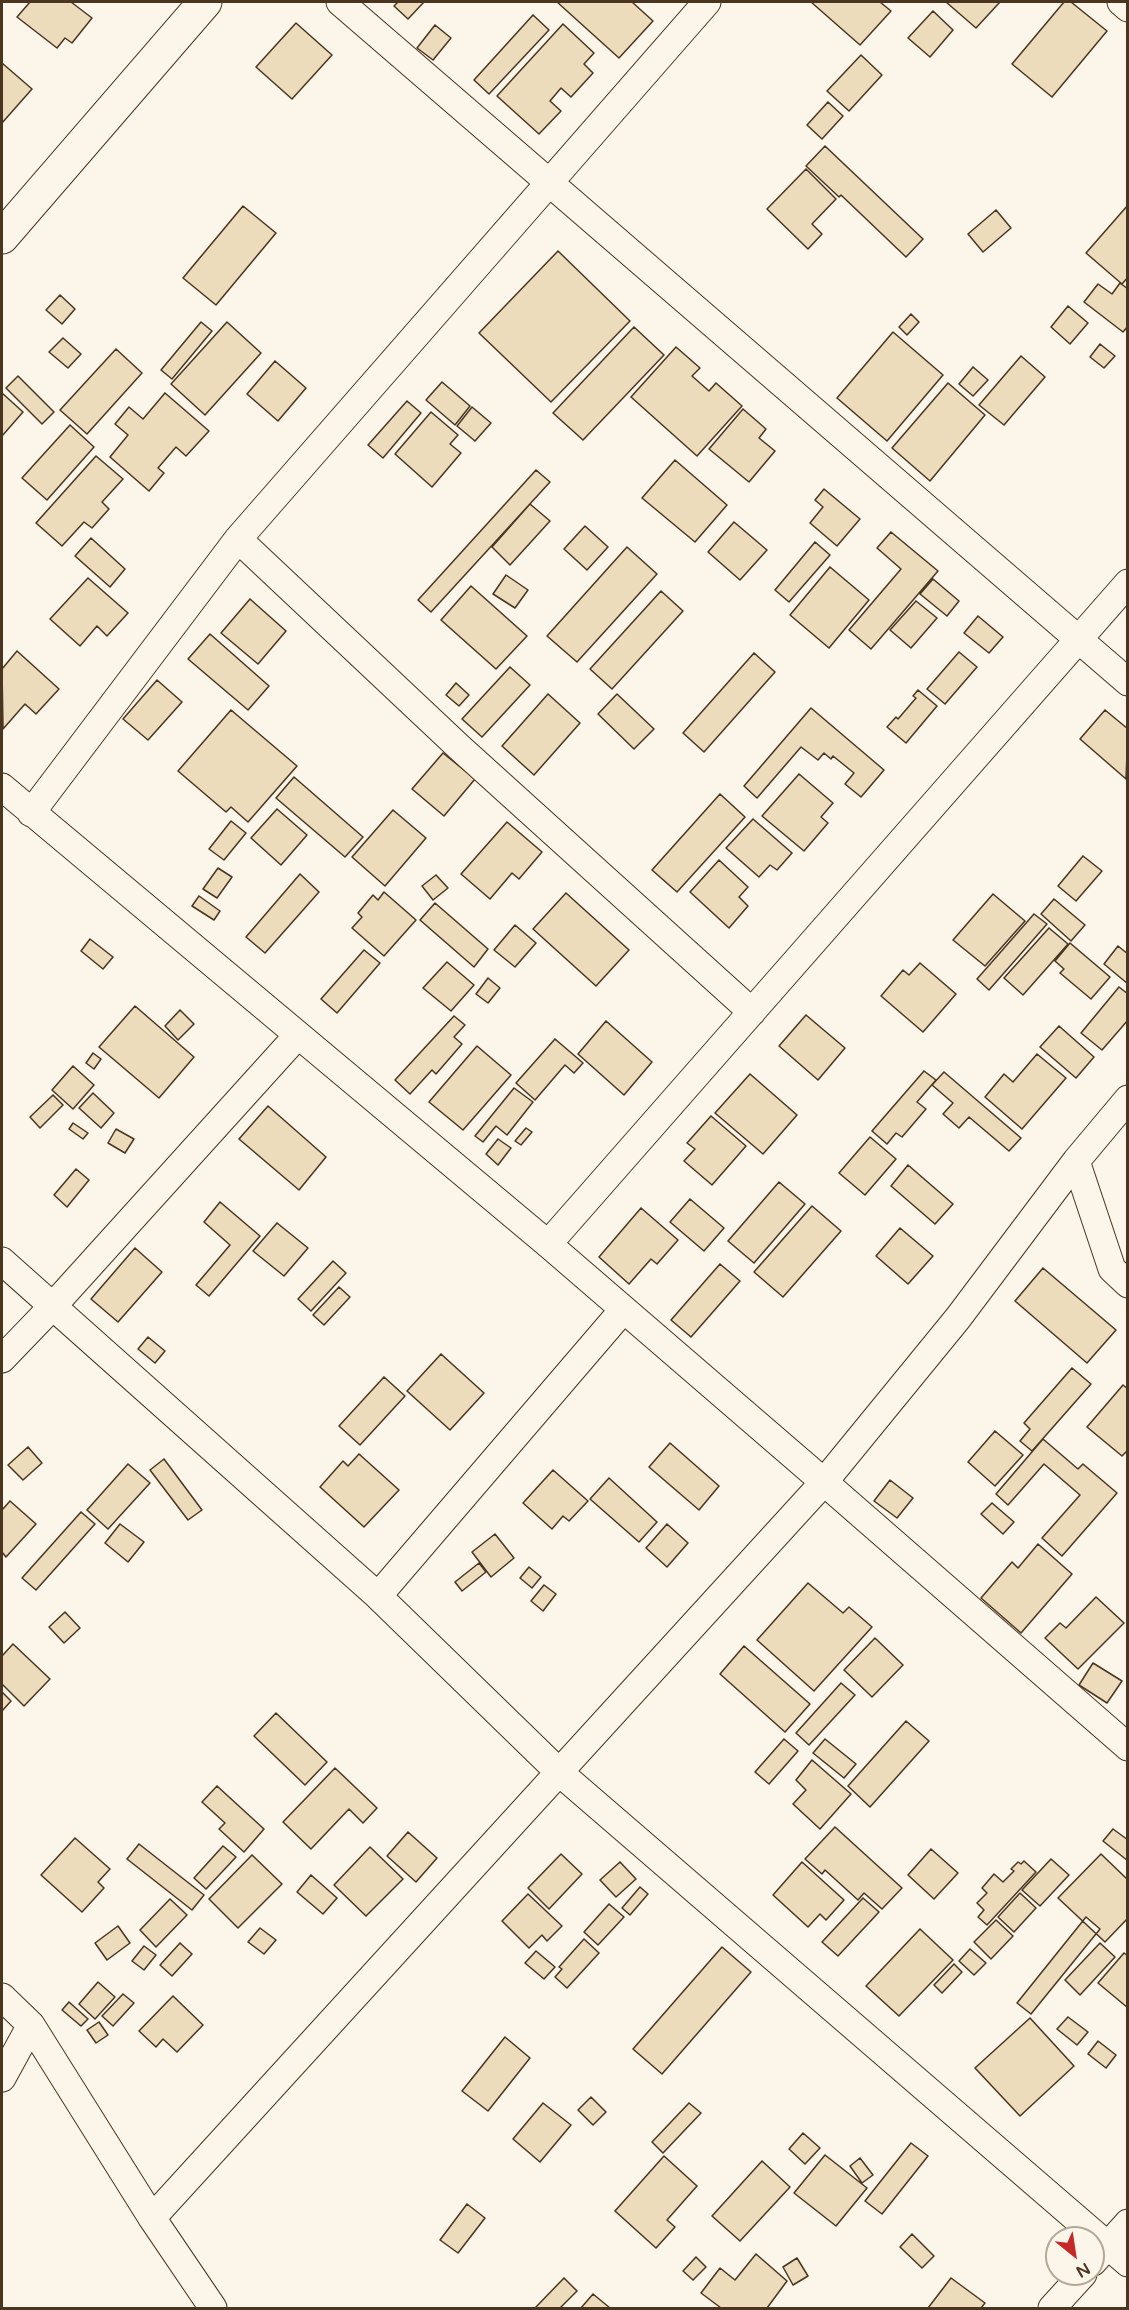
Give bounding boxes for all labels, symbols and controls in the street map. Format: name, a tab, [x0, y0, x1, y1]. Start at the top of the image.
north arrow	[1045, 2226, 1105, 2286]
text: N	[1072, 2258, 1094, 2282]

